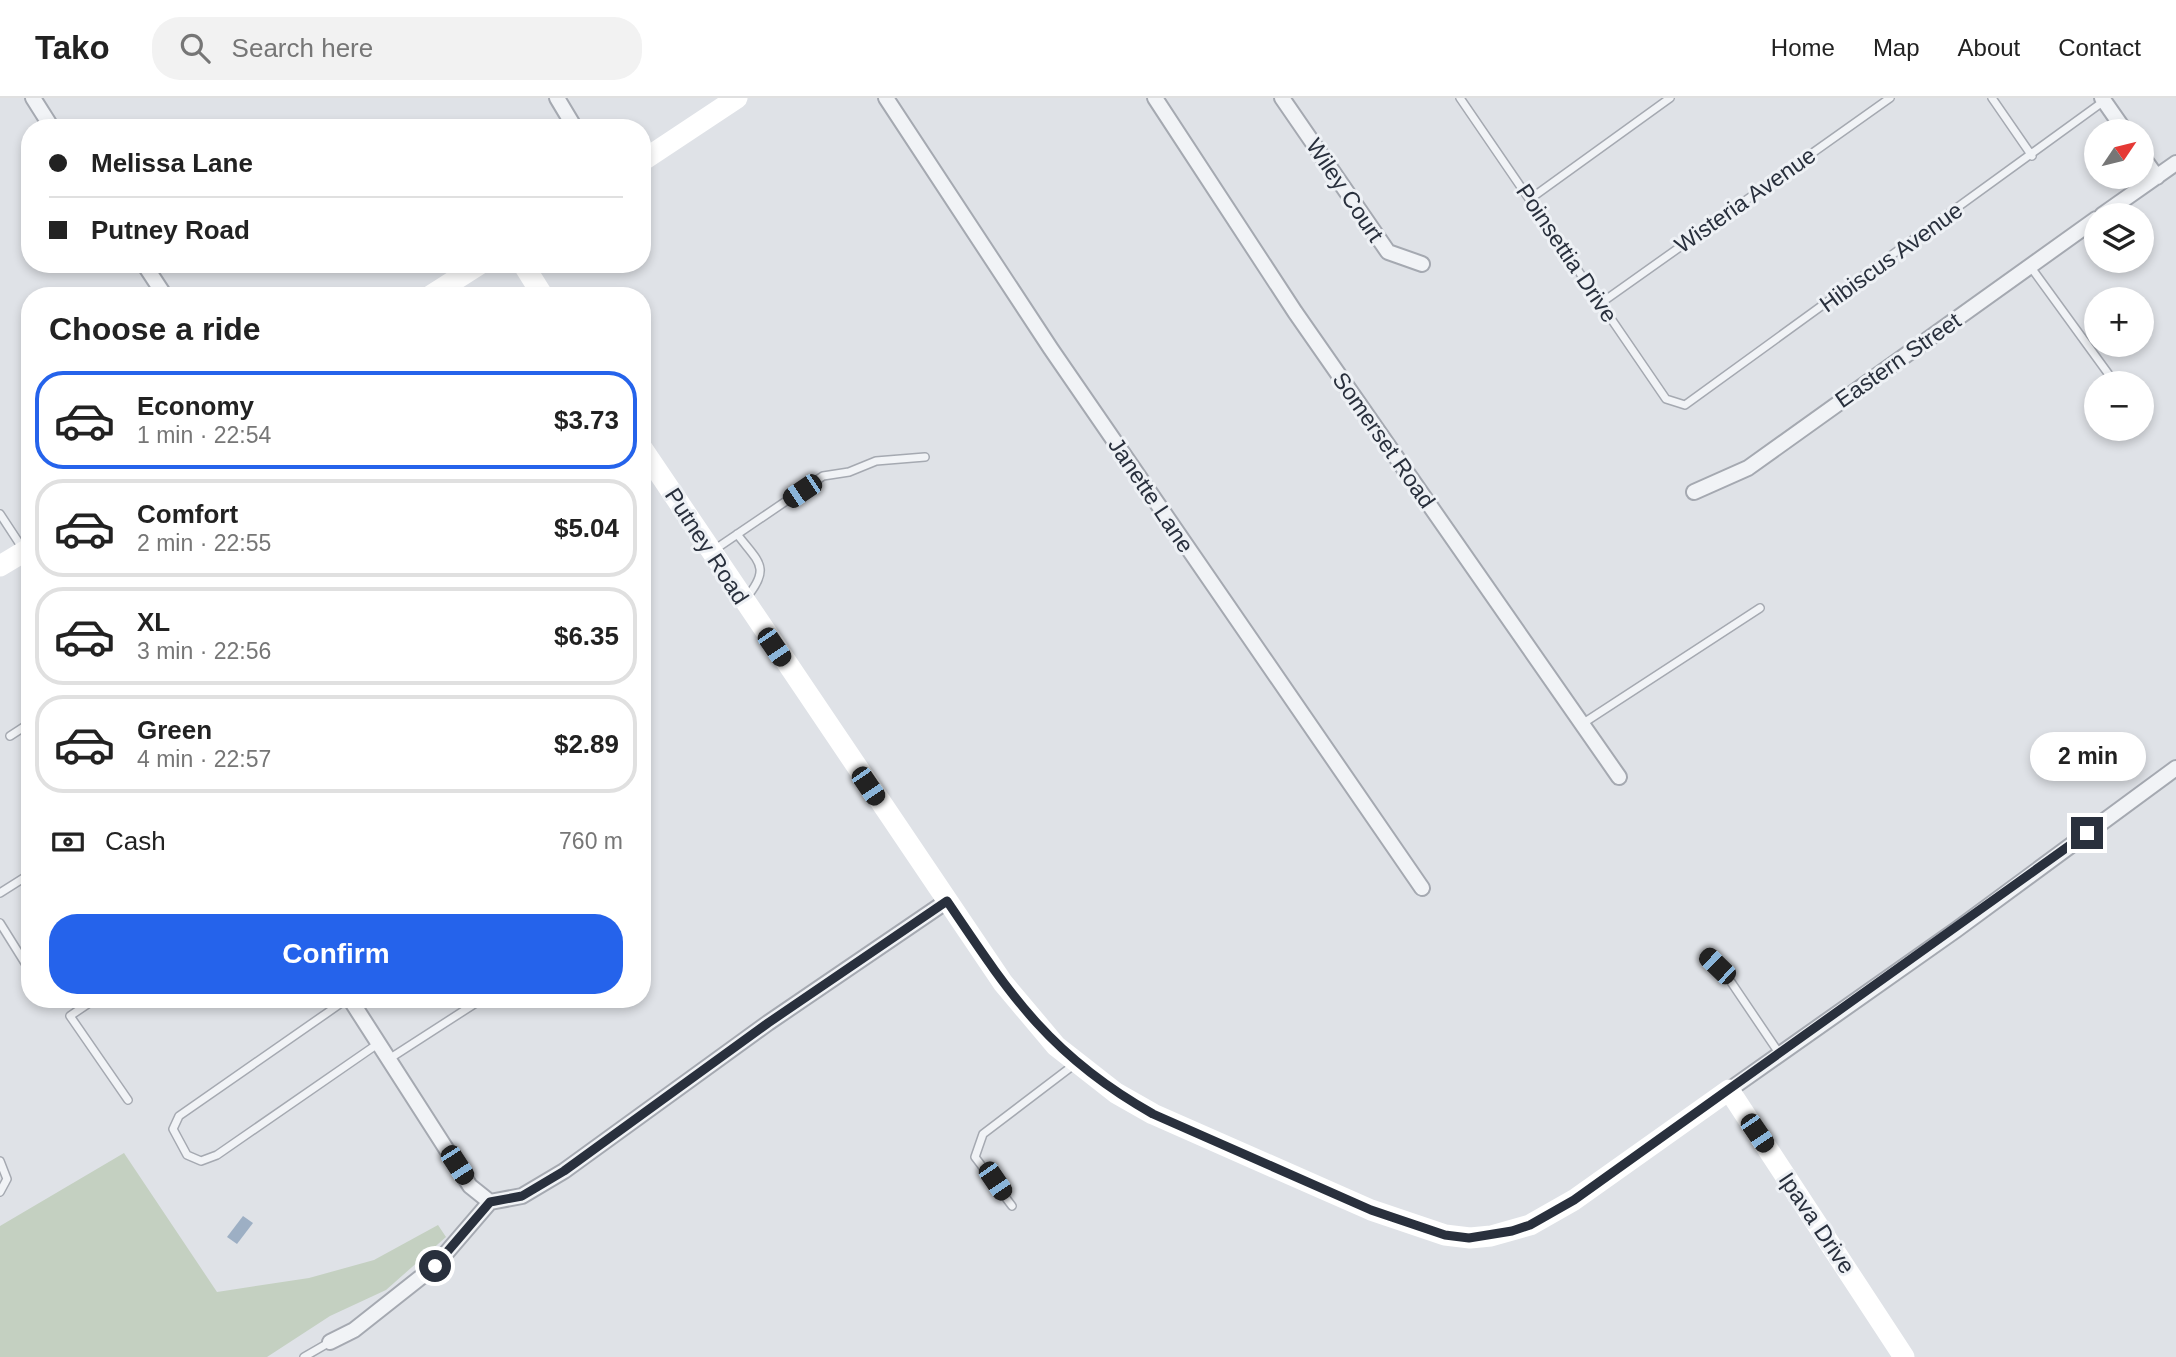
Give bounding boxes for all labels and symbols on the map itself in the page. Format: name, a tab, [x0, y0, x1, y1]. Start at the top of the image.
north arrow	[2084, 119, 2154, 189]
street label: Wiley Court	[1301, 133, 1389, 247]
street label: Wisteria Avenue	[1670, 142, 1820, 258]
street label: Poinsettia Drive	[1511, 179, 1623, 327]
street label: Hibiscus Avenue	[1815, 197, 1967, 317]
street label: Eastern Street	[1830, 307, 1966, 413]
street label: Somerset Road	[1328, 367, 1440, 513]
street label: Janette Lane	[1103, 433, 1199, 557]
car	[779, 471, 826, 511]
street label: Putney Road	[660, 483, 754, 609]
car	[754, 624, 795, 670]
callout: 2 min	[2029, 732, 2145, 780]
car	[848, 763, 889, 809]
route end	[2071, 817, 2103, 849]
car	[1695, 944, 1740, 988]
car	[1737, 1110, 1778, 1156]
car	[437, 1142, 478, 1188]
car	[975, 1158, 1016, 1204]
street label: Ipava Drive	[1774, 1168, 1860, 1278]
route start	[419, 1250, 451, 1282]

